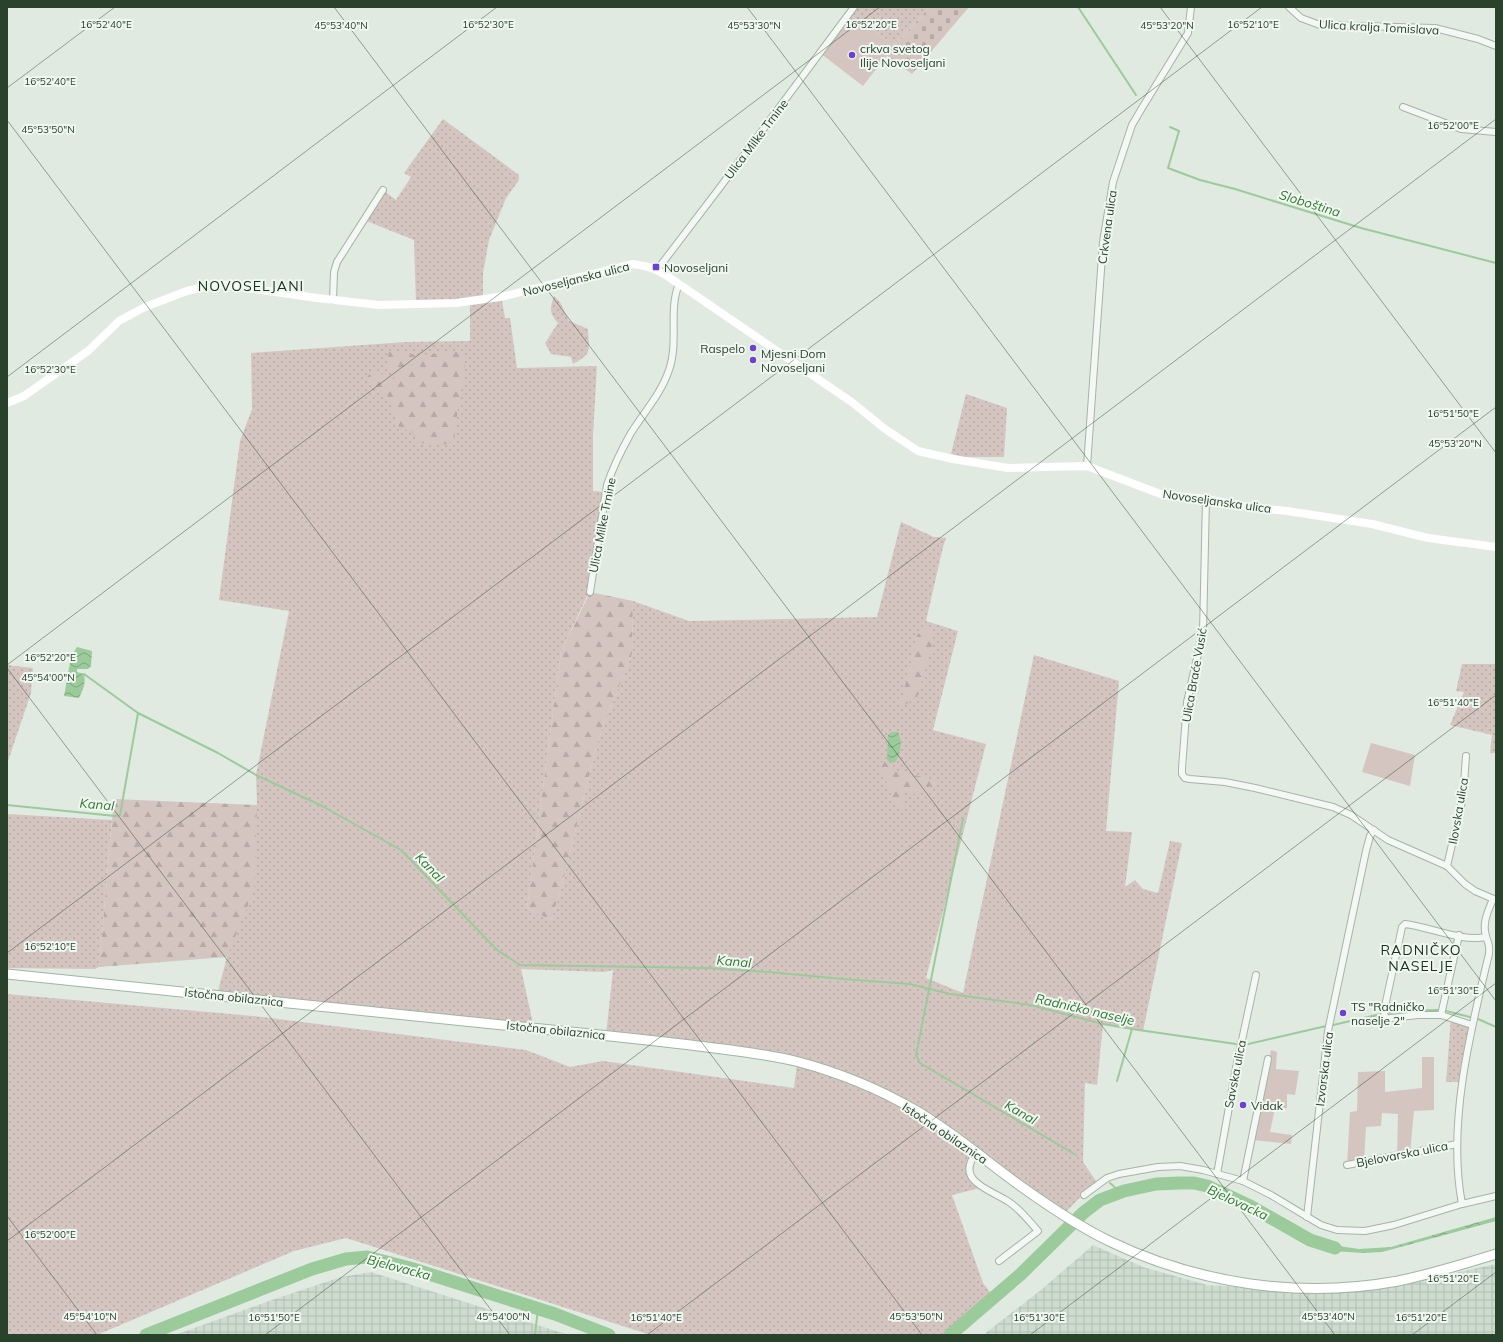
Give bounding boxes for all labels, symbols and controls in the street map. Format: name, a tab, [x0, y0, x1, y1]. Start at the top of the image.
street label: Ulica kralja Tomislava	[1318, 16, 1440, 38]
text: 16°52'40"E	[80, 18, 132, 31]
text: 16°52'30"E	[462, 18, 514, 31]
text: 16°52'20"E	[845, 18, 897, 31]
text: 16°52'10"E	[1227, 18, 1279, 31]
text: 45°53'40"N	[314, 19, 368, 32]
text: 45°53'30"N	[727, 19, 781, 32]
text: 45°53'20"N	[1140, 19, 1194, 32]
place label: crkva svetog Ilije Novoseljani	[860, 41, 946, 70]
marker: crkva svetog Ilije Novoseljani	[847, 50, 857, 60]
text: 16°52'40"E	[24, 75, 76, 88]
street label: Ulica Milke Trnine	[721, 96, 791, 182]
text: 16°52'00"E	[1427, 119, 1479, 132]
text: 45°53'50"N	[21, 123, 75, 136]
water label: Sloboština	[1277, 186, 1343, 220]
street label: Crkvena ulica	[1094, 189, 1120, 265]
street label: Novoseljanska ulica	[521, 258, 631, 300]
place label: Novoseljani	[664, 260, 728, 275]
marker: Novoseljani	[651, 262, 661, 272]
district label: NOVOSELJANI	[198, 277, 304, 295]
place label: Raspelo	[700, 341, 745, 356]
marker: Raspelo	[748, 343, 758, 353]
place label: Mjesni Dom Novoseljani	[761, 346, 826, 375]
marker: Mjesni Dom Novoseljani	[748, 355, 758, 365]
text: 16°52'30"E	[24, 363, 76, 376]
text: 16°51'50"E	[1427, 407, 1479, 420]
text: 45°53'20"N	[1428, 437, 1482, 450]
street label: Ulica Milke Trnine	[585, 476, 619, 574]
street label: Novoseljanska ulica	[1162, 486, 1272, 516]
street label: Ulica Braće Vusić	[1178, 627, 1210, 723]
text: 16°52'20"E	[24, 651, 76, 664]
text: 45°54'00"N	[21, 671, 75, 684]
text: 16°51'40"E	[1427, 696, 1479, 709]
street label: Ilovska ulica	[1445, 777, 1471, 845]
water label: Kanal	[79, 795, 116, 814]
water label: Kanal	[412, 849, 448, 886]
text: 16°52'10"E	[24, 940, 76, 953]
district label: RADNIČKO NASELJE	[1380, 941, 1462, 975]
water label: Kanal	[716, 952, 753, 971]
street label: Istočna obilaznica	[184, 984, 284, 1010]
text: 16°51'30"E	[1427, 984, 1479, 997]
water label: Radničko naselje	[1034, 990, 1136, 1028]
place label: TS "Radničko naselje 2"	[1351, 999, 1425, 1028]
marker: TS "Radničko naselje 2"	[1338, 1008, 1348, 1018]
street label: Istočna obilaznica	[506, 1017, 606, 1043]
street label: Izvorska ulica	[1312, 1031, 1336, 1107]
street label: Savska ulica	[1221, 1039, 1249, 1109]
water label: Kanal	[1002, 1096, 1041, 1128]
place label: Vidak	[1251, 1098, 1284, 1113]
street label: Istočna obilaznica	[900, 1099, 990, 1167]
marker: Vidak	[1238, 1100, 1248, 1110]
street label: Bjelovarska ulica	[1355, 1138, 1449, 1170]
water label: Bjelovacka	[1205, 1181, 1271, 1223]
text: 16°52'00"E	[24, 1228, 76, 1241]
water label: Bjelovacka	[366, 1251, 433, 1283]
text: 16°51'20"E	[1427, 1272, 1479, 1285]
text: 45°54'10"N	[63, 1310, 117, 1323]
text: 45°54'00"N	[476, 1310, 530, 1323]
text: 45°53'50"N	[889, 1310, 943, 1323]
text: 45°53'40"N	[1301, 1310, 1355, 1323]
text: 16°51'50"E	[248, 1311, 300, 1324]
text: 16°51'40"E	[630, 1311, 682, 1324]
text: 16°51'30"E	[1013, 1311, 1065, 1324]
text: 16°51'20"E	[1395, 1311, 1447, 1324]

